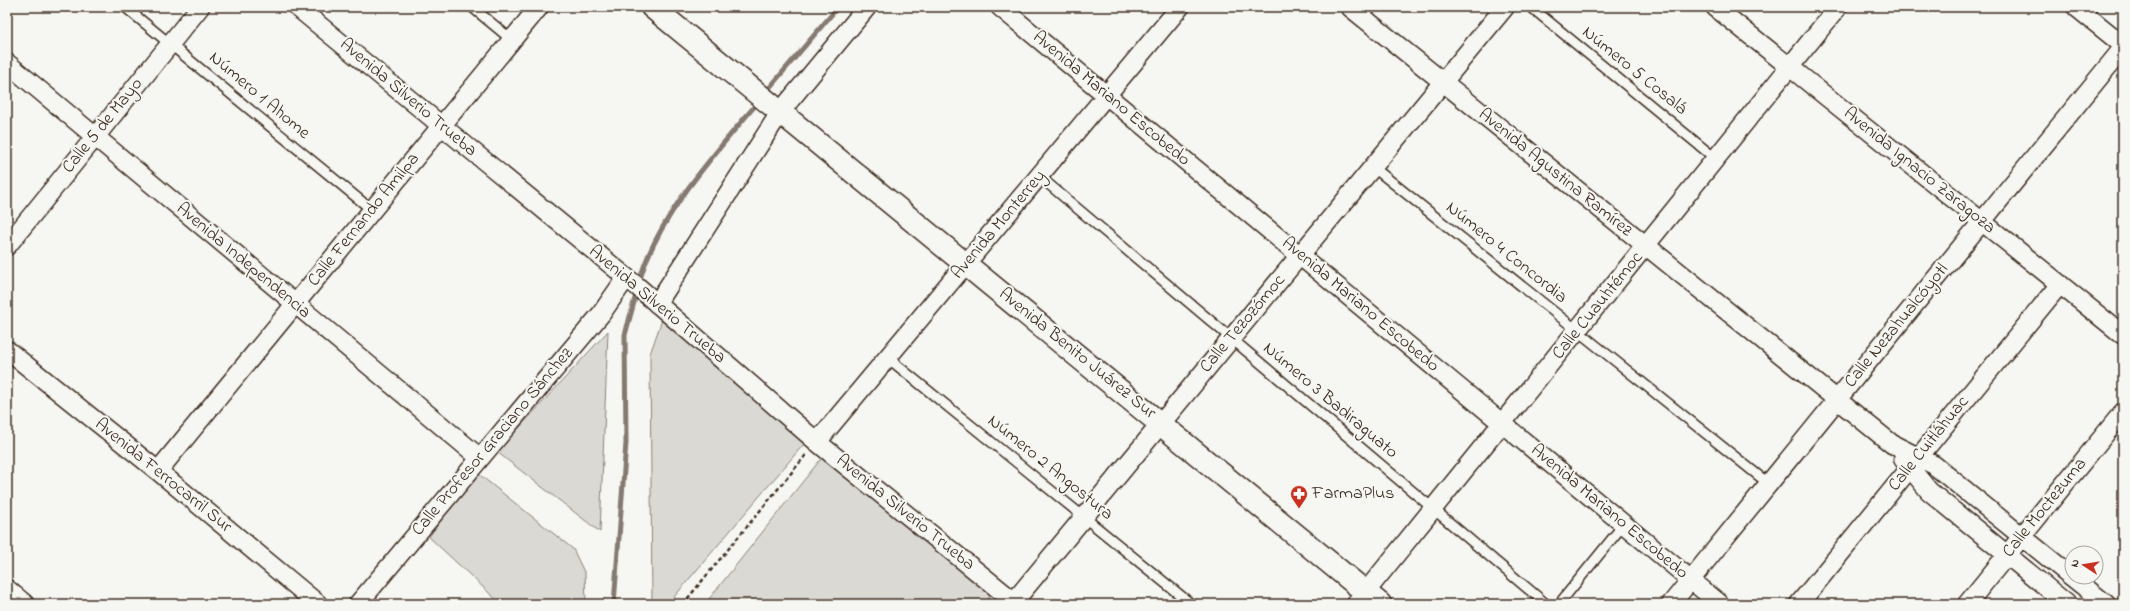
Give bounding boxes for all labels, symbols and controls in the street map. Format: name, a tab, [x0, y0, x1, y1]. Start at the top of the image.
street label: Número 5 Cosalá	[1576, 20, 1692, 122]
street label: Avenida Mariano Escobedo	[1026, 25, 1196, 173]
street label: Avenida Silverio Trueba	[334, 33, 482, 163]
street label: Número 1 Ahome	[203, 46, 316, 147]
street label: Calle 5 de Mayo	[56, 73, 150, 179]
street label: Avenida Ignacio Zaragoza	[1837, 101, 2001, 241]
street label: Avenida Agustina Ramírez	[1472, 102, 1638, 245]
street label: Calle Fernando Amilpa	[302, 147, 426, 293]
street label: Avenida Monterrey	[945, 165, 1053, 285]
street label: Número 4 Concordia	[1440, 196, 1572, 310]
street label: Avenida Independencia	[170, 197, 316, 325]
street label: Avenida Mariano Escobedo	[1275, 231, 1445, 379]
street label: Avenida Silverio Trueba	[583, 240, 731, 370]
street label: Calle Cuauhtémoc	[1546, 246, 1650, 366]
street label: Calle Nezahualcóyotl	[1839, 258, 1955, 394]
street label: Calle Tezozómoc	[1194, 269, 1292, 379]
street label: Avenida Benito Juárez Sur	[992, 282, 1162, 426]
street label: Número 3 Badiraguato	[1256, 336, 1403, 466]
street label: Calle Profesor Graciano Sánchez	[406, 342, 580, 542]
street label: Calle Cuitláhuac	[1882, 391, 1976, 497]
street label: Número 2 Angostura	[981, 409, 1119, 528]
street label: Avenida Ferrocarril Sur	[89, 412, 238, 540]
street label: Avenida Mariano Escobedo	[1524, 438, 1694, 586]
street label: Avenida Silverio Trueba	[830, 449, 980, 577]
street label: Calle Moctezuma	[1996, 452, 2094, 564]
place label: FarmaPlus	[1311, 481, 1394, 507]
pharmacy icon: FarmaPlus	[1289, 484, 1309, 509]
north arrow	[2064, 545, 2104, 585]
text: N	[2067, 558, 2084, 568]

